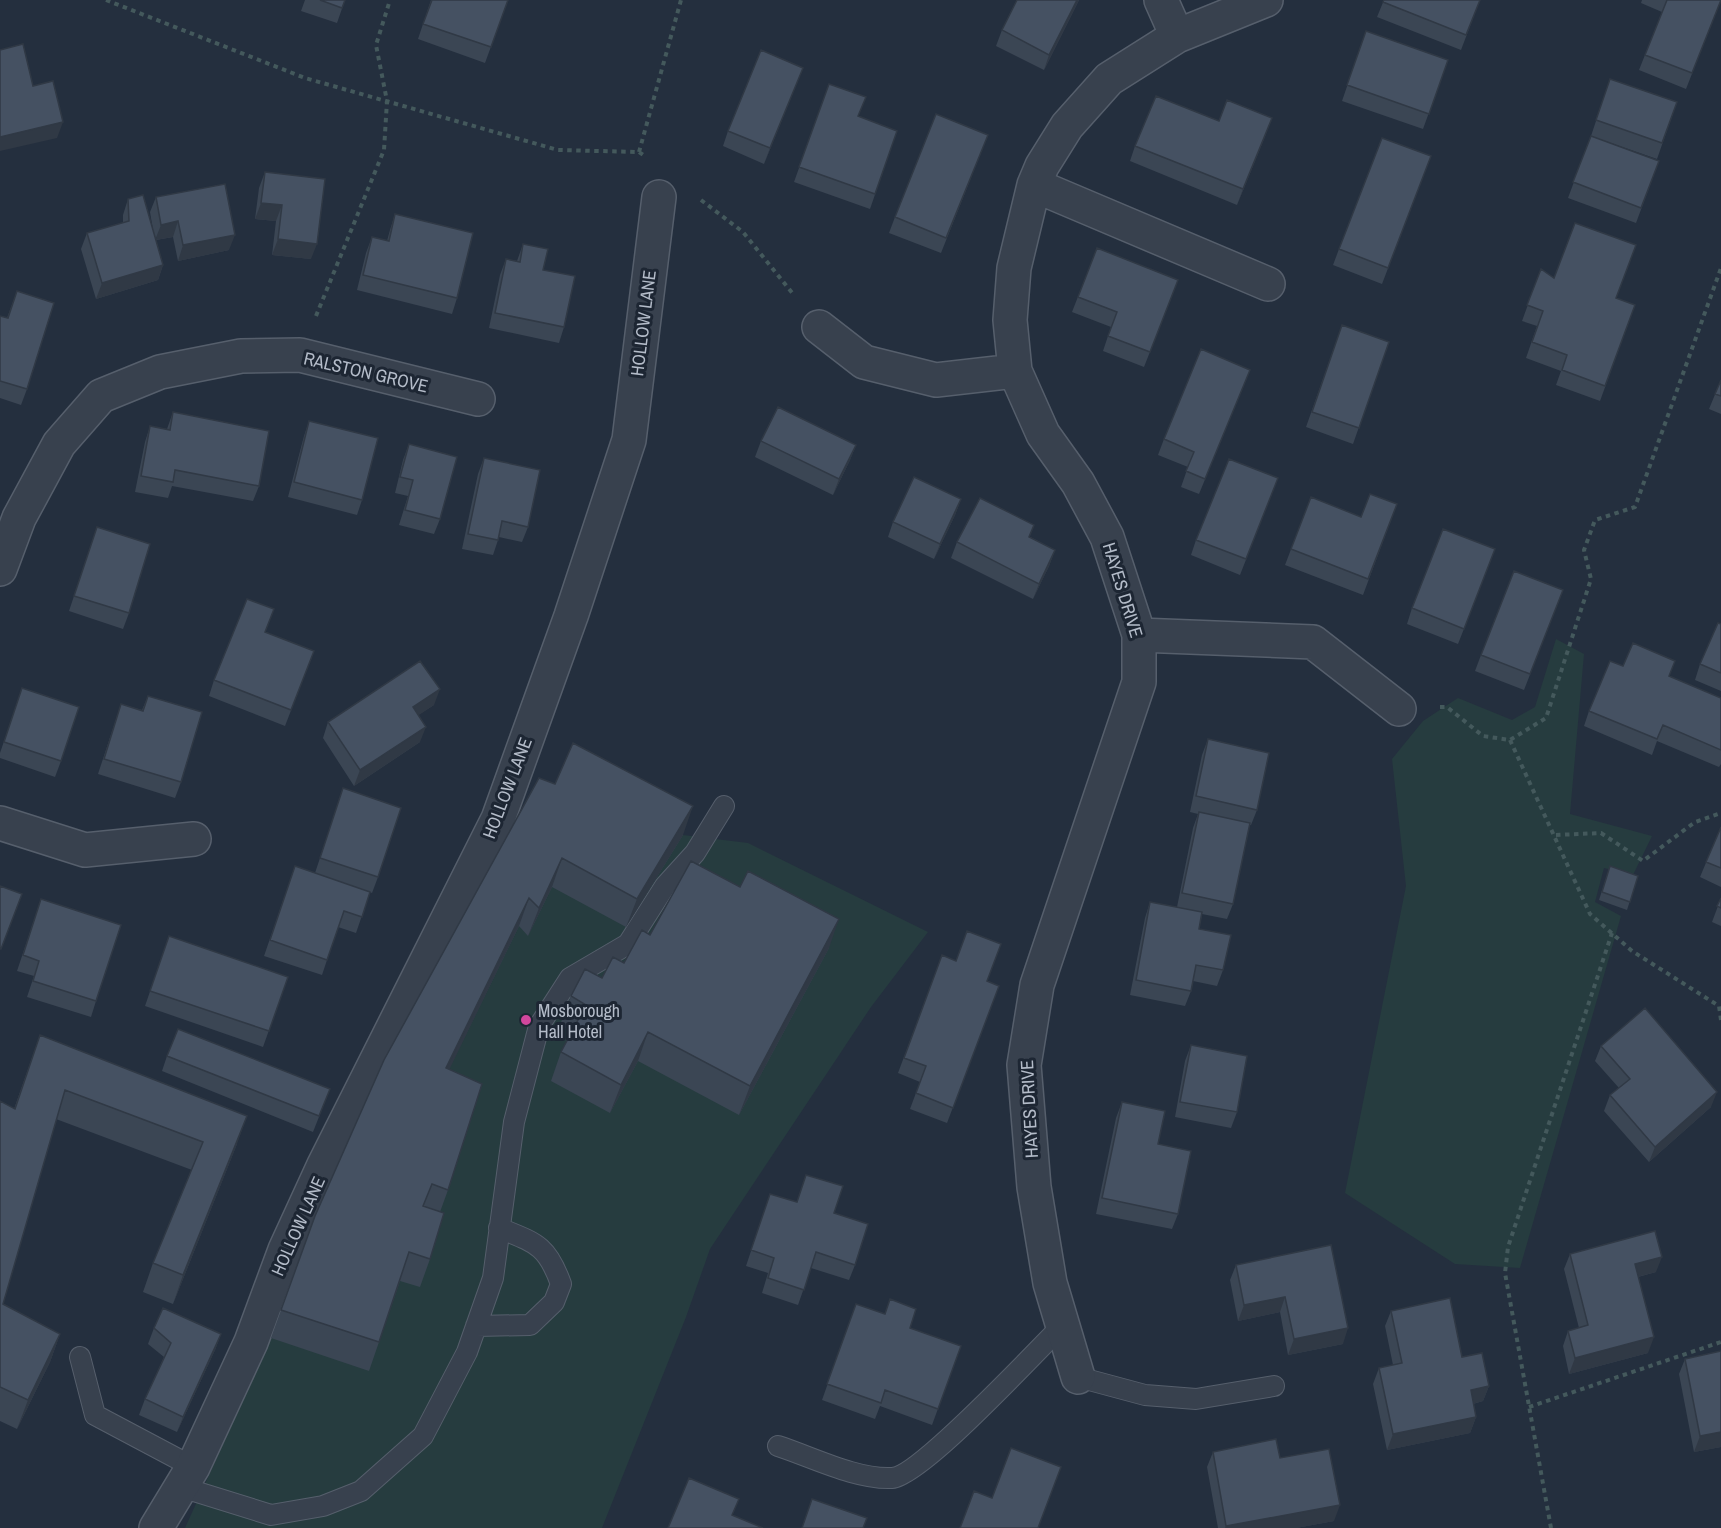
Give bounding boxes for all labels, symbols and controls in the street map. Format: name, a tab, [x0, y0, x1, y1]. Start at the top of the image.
street label: HOLLOW LANE	[624, 269, 662, 377]
street label: RALSTON GROVE	[301, 346, 431, 398]
street label: HAYES DRIVE	[1097, 539, 1149, 641]
street label: HOLLOW LANE	[476, 734, 538, 842]
place label: Mosborough Hall Hotel	[538, 998, 620, 1044]
marker: Mosborough Hall Hotel	[519, 1013, 533, 1027]
street label: HAYES DRIVE	[1014, 1059, 1044, 1159]
street label: HOLLOW LANE	[265, 1172, 331, 1280]

